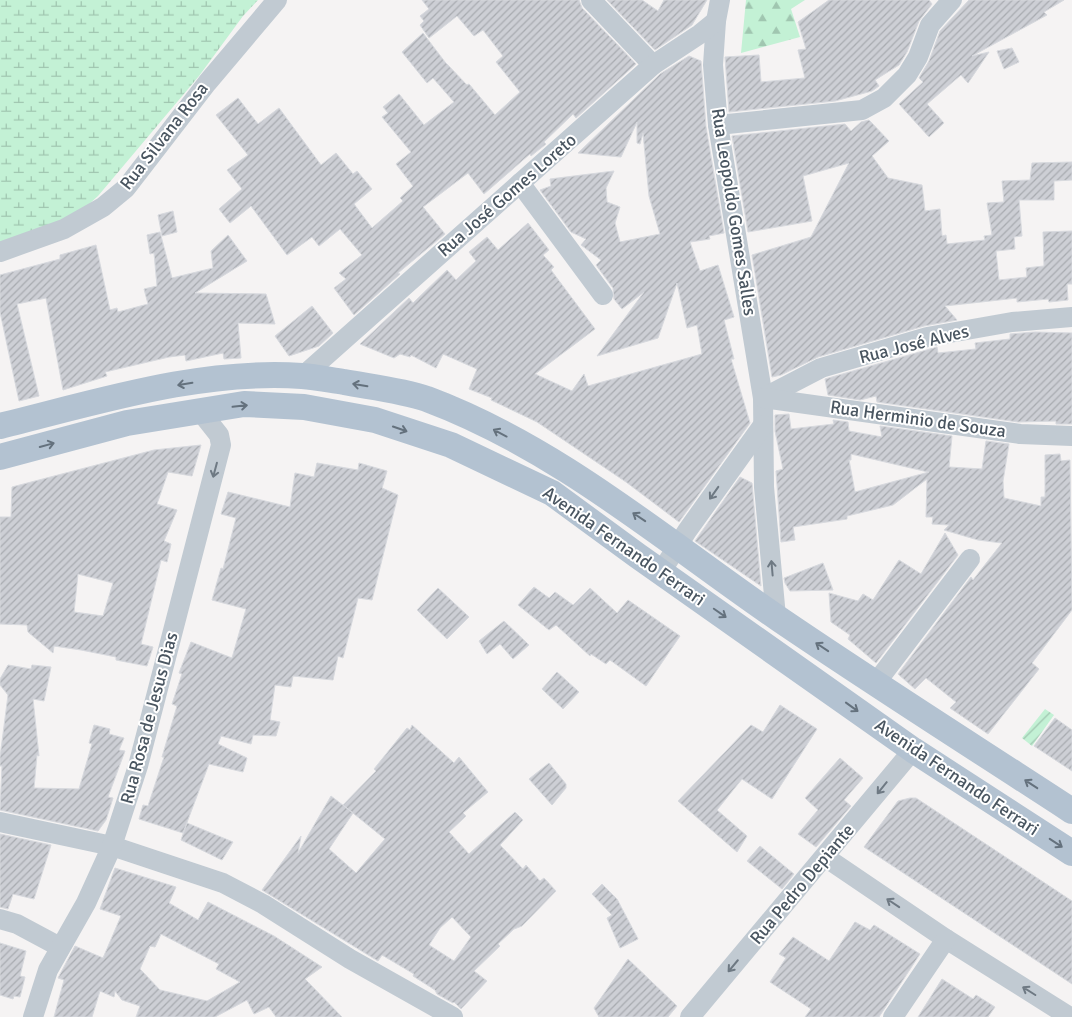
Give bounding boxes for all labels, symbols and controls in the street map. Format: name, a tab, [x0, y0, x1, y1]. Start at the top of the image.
street label: Rua Silvana Rosa	[115, 78, 213, 194]
street label: Rua Leopoldo Gomes Salles	[707, 107, 761, 318]
street label: Rua José Gomes Loreto	[433, 129, 581, 261]
street label: Rua José Alves	[857, 320, 971, 368]
one-way arrow	[177, 379, 193, 389]
one-way arrow	[353, 380, 369, 390]
street label: Rua Herminio de Souza	[829, 396, 1007, 442]
one-way arrow	[232, 401, 248, 410]
one-way arrow	[392, 424, 408, 434]
one-way arrow	[493, 428, 508, 437]
one-way arrow	[39, 439, 55, 449]
one-way arrow	[210, 462, 219, 478]
street label: Avenida Fernando Ferrari	[539, 482, 709, 610]
one-way arrow	[709, 485, 719, 499]
one-way arrow	[632, 512, 646, 522]
one-way arrow	[767, 561, 777, 577]
one-way arrow	[712, 608, 726, 618]
street label: Rua Rosa de Jesus Dias	[115, 630, 183, 806]
one-way arrow	[815, 642, 829, 652]
one-way arrow	[845, 702, 859, 712]
street label: Avenida Fernando Ferrari	[871, 714, 1043, 840]
one-way arrow	[1024, 779, 1038, 790]
one-way arrow	[876, 781, 887, 794]
street label: Rua Pedro Depiante	[745, 819, 859, 949]
one-way arrow	[1049, 838, 1063, 848]
one-way arrow	[886, 898, 900, 908]
one-way arrow	[727, 960, 738, 973]
one-way arrow	[1022, 986, 1036, 996]

